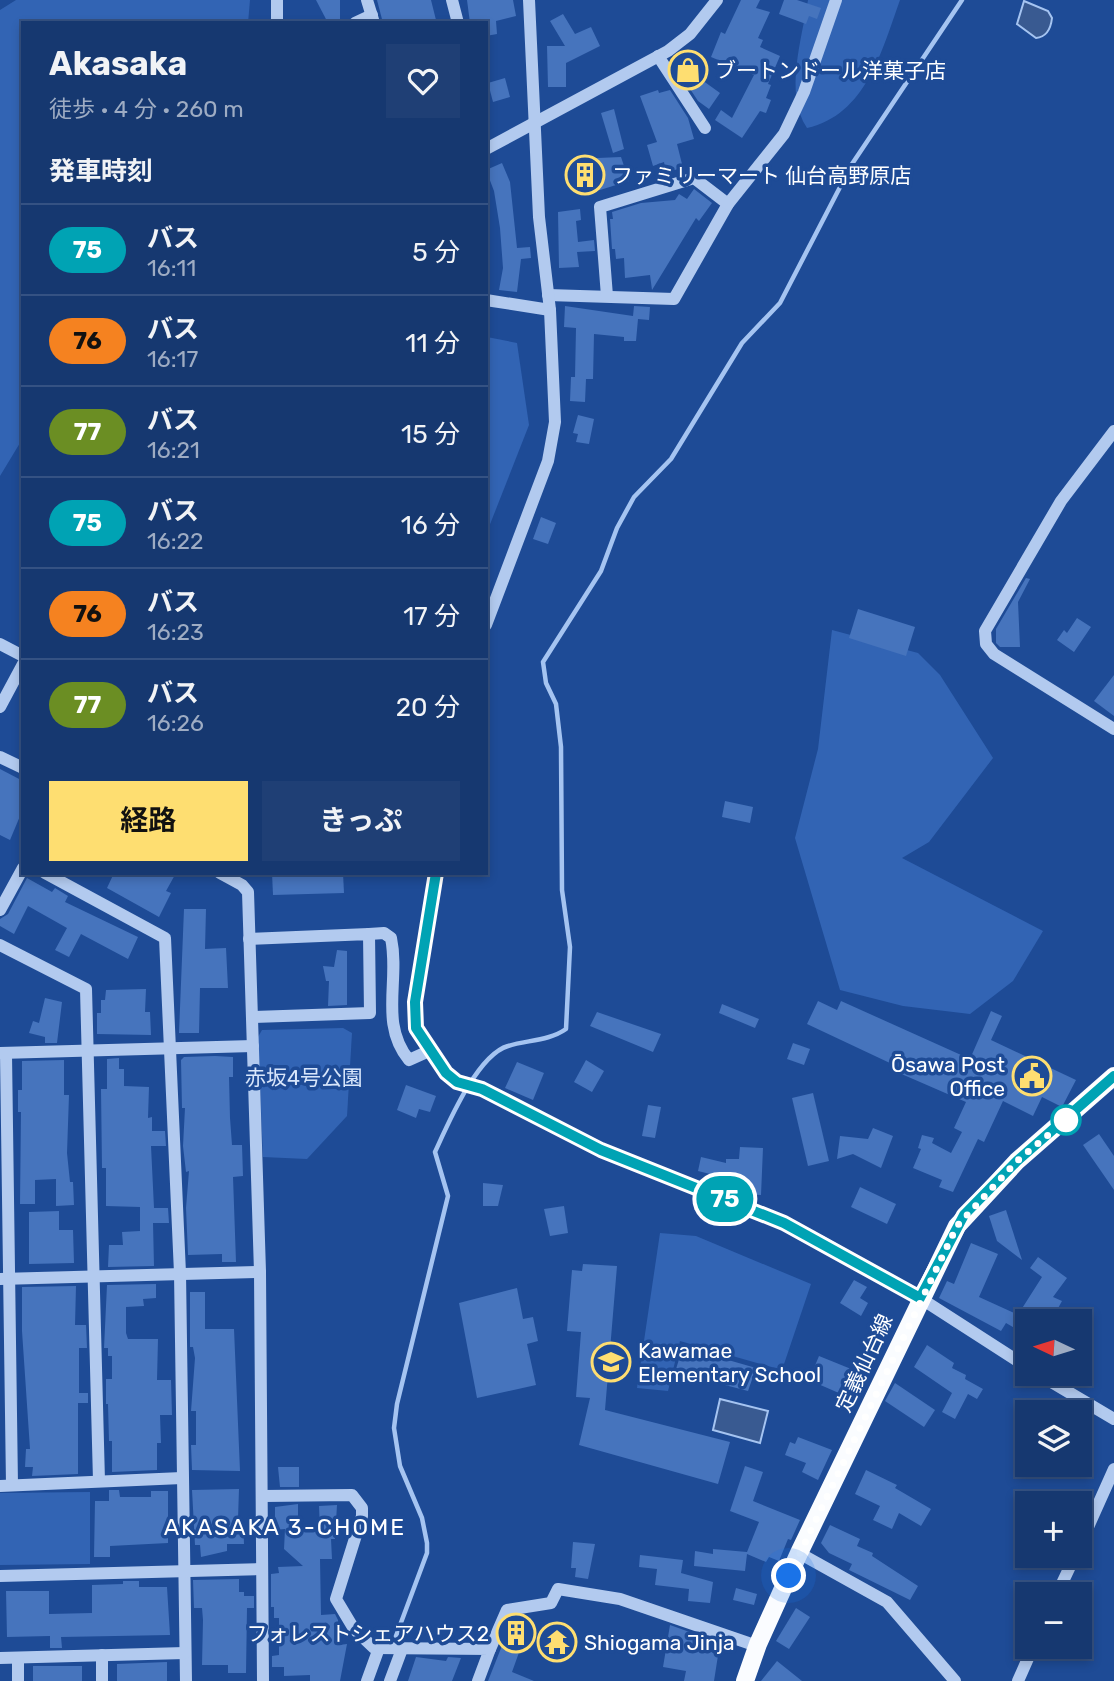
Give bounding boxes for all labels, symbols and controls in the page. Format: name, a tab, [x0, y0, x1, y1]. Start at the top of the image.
text: Akasaka	[49, 44, 187, 83]
button: heart	[386, 44, 460, 118]
shop icon: ブートンドール洋菓子店	[667, 49, 709, 91]
place label: ブートンドール洋菓子店	[715, 58, 946, 83]
text: 徒歩 · 4 分 · 260 m	[49, 95, 244, 123]
building icon: ファミリーマート 仙台高野原店	[564, 154, 606, 196]
text: 発車時刻	[49, 156, 153, 187]
place label: ファミリーマート 仙台高野原店	[612, 163, 911, 188]
text: バス	[147, 223, 199, 254]
text: 75	[73, 236, 102, 264]
text: 5 分	[412, 237, 460, 268]
text: 16:11	[147, 254, 196, 282]
text: バス	[147, 314, 199, 345]
text: 76	[73, 327, 102, 355]
text: 11 分	[405, 328, 460, 359]
text: 16:17	[147, 345, 198, 373]
text: バス	[147, 405, 199, 436]
text: 77	[74, 418, 101, 446]
text: 15 分	[401, 419, 460, 450]
text: 16:21	[147, 436, 200, 464]
text: バス	[147, 496, 199, 527]
text: 75	[73, 509, 102, 537]
text: 16 分	[401, 510, 460, 541]
text: 16:22	[147, 527, 204, 555]
text: バス	[147, 587, 199, 618]
text: 76	[73, 600, 102, 628]
text: 17 分	[403, 601, 460, 632]
text: 16:23	[147, 618, 204, 646]
text: バス	[147, 678, 199, 709]
text: 77	[74, 691, 101, 719]
text: 20 分	[396, 692, 460, 723]
text: 16:26	[147, 709, 204, 737]
button: 経路	[49, 781, 248, 861]
button: きっぷ	[262, 781, 460, 861]
place label: Ōsawa Post Office	[891, 1052, 1005, 1101]
public building icon: Ōsawa Post Office	[1011, 1055, 1053, 1097]
park label: 赤坂4号公園	[245, 1065, 363, 1090]
unlabelled marker	[1051, 1105, 1081, 1135]
line badge: 75	[694, 1176, 756, 1222]
text: 75	[710, 1185, 740, 1213]
north arrow	[1015, 1309, 1092, 1386]
map controls	[1015, 1309, 1092, 1659]
street label: 定義仙台線	[830, 1310, 898, 1416]
place label: Kawamae Elementary School	[638, 1338, 821, 1387]
school or university icon: Kawamae Elementary School	[590, 1341, 632, 1383]
button: layers	[1015, 1400, 1092, 1477]
button: +	[1015, 1491, 1092, 1568]
district label: AKASAKA 3-CHOME	[164, 1513, 406, 1541]
your location	[771, 1558, 806, 1593]
button: −	[1015, 1582, 1092, 1659]
building icon: フォレストシェアハウス2	[495, 1612, 537, 1654]
place label: フォレストシェアハウス2	[247, 1621, 489, 1646]
temple icon: Shiogama Jinja	[536, 1621, 578, 1663]
place label: Shiogama Jinja	[584, 1630, 735, 1655]

